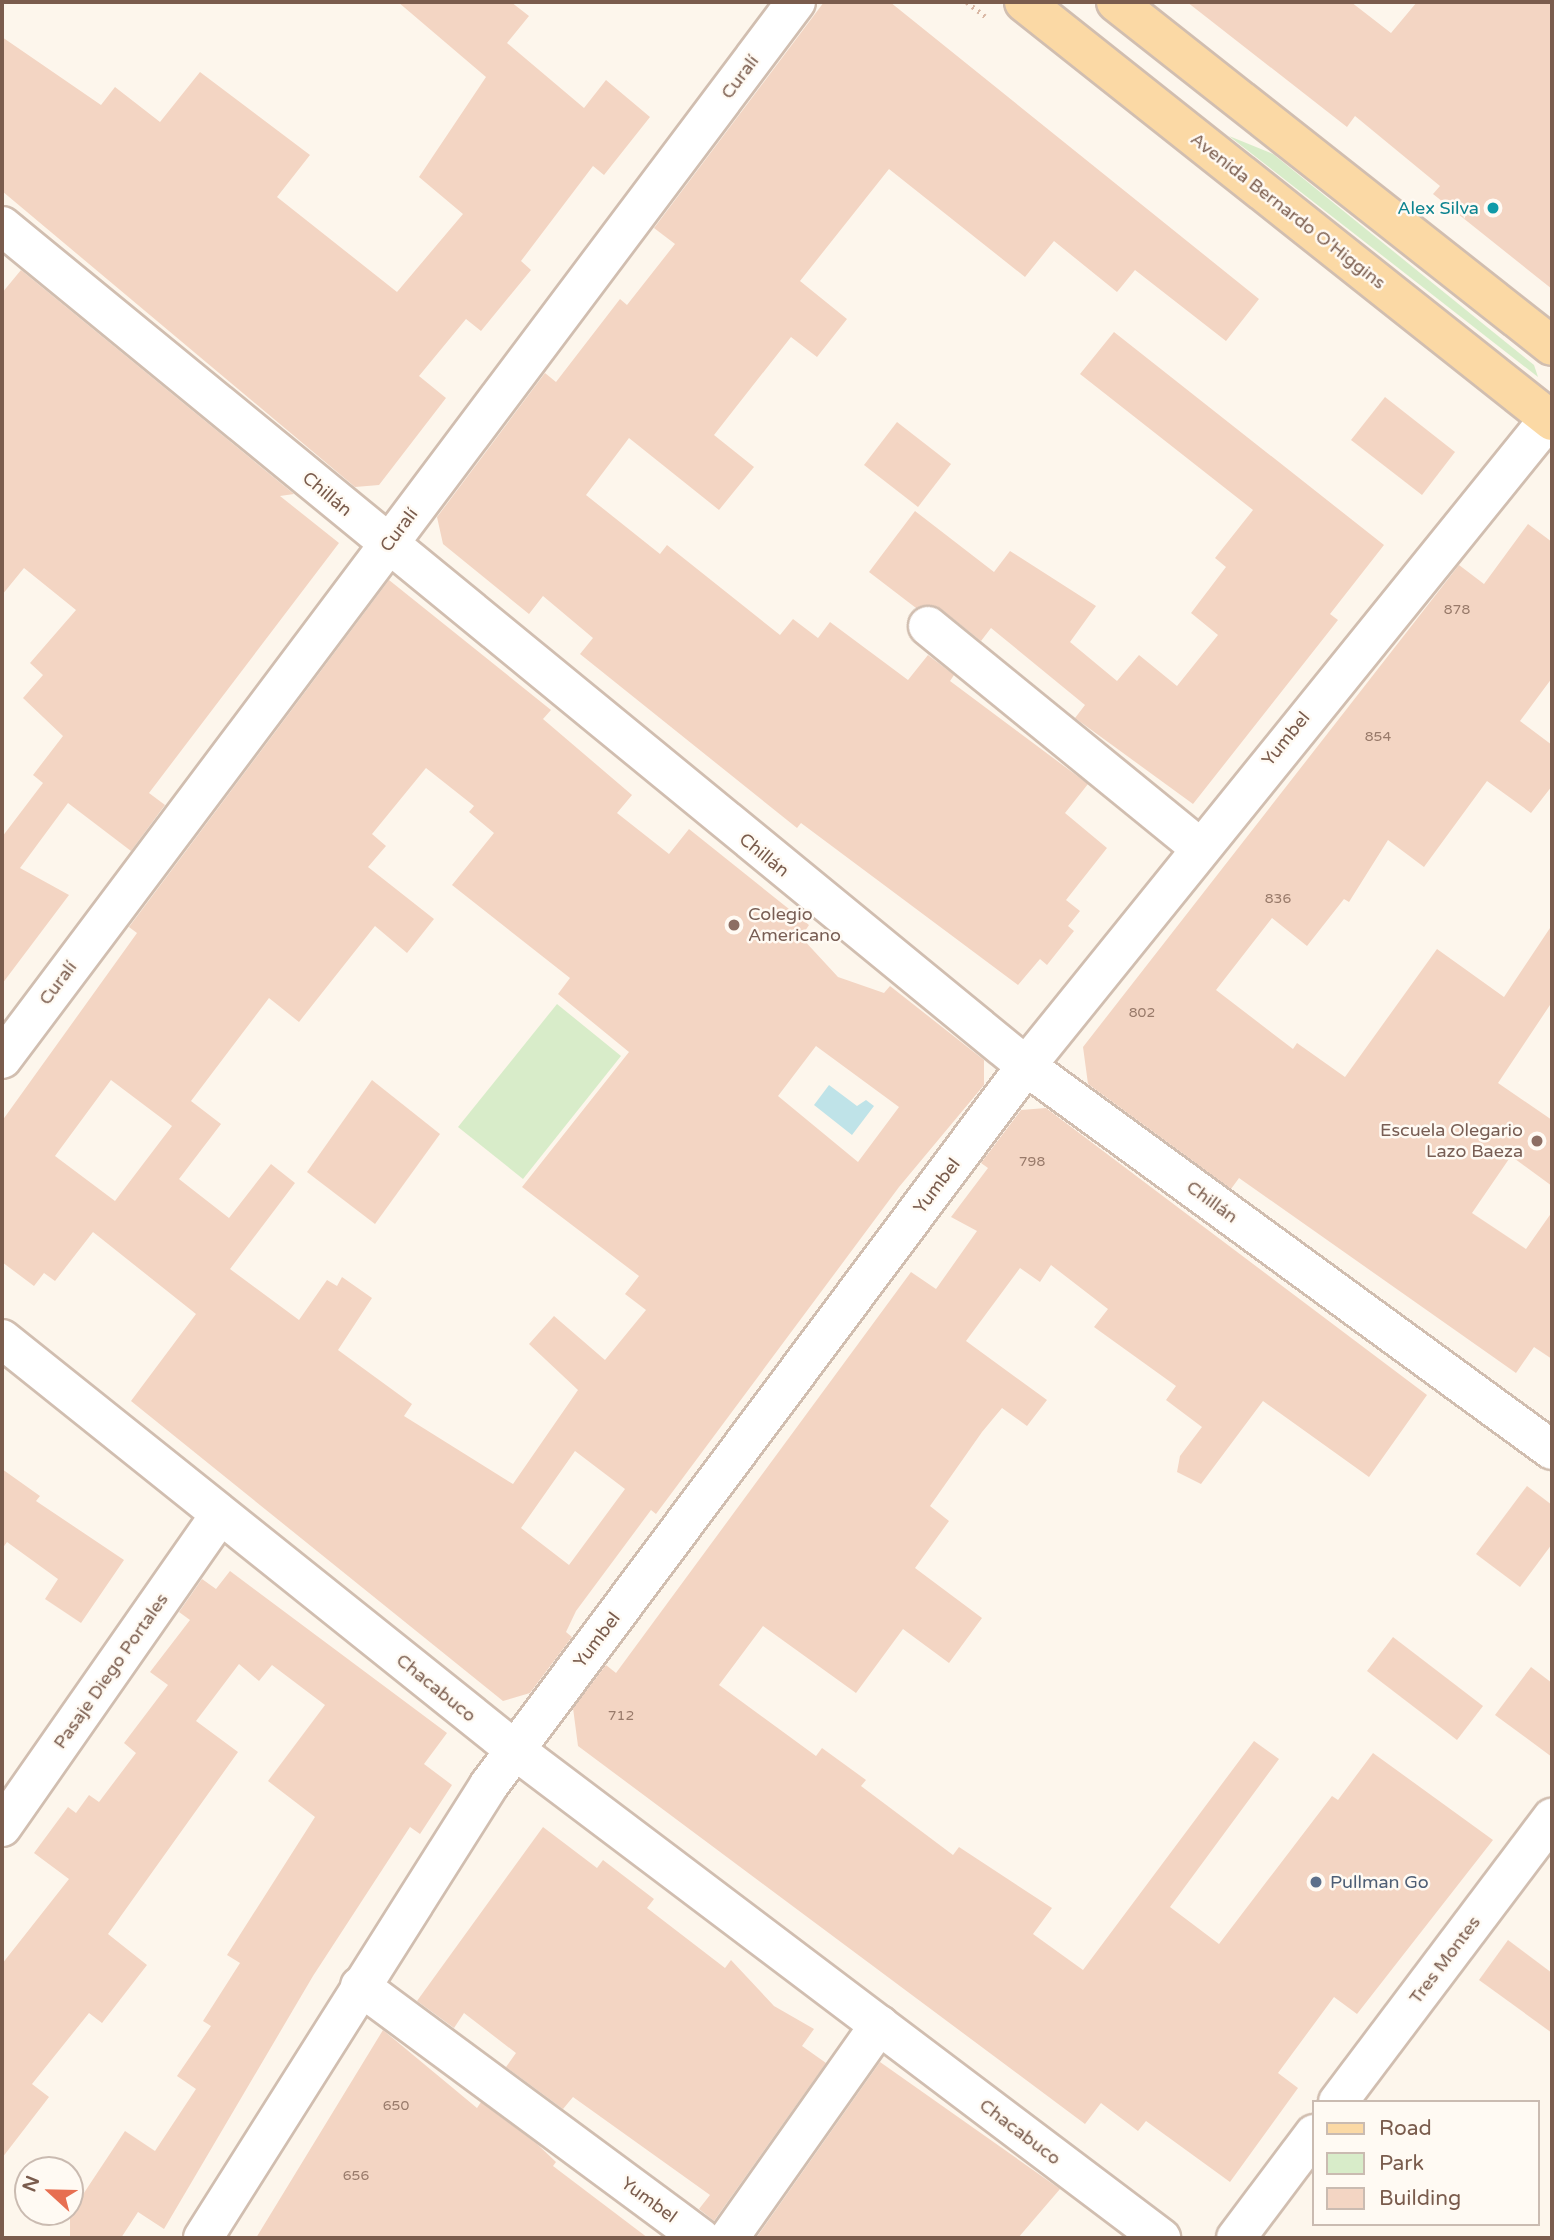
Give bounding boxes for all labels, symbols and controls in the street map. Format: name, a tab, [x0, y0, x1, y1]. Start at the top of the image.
street label: Curalí	[717, 51, 763, 103]
street label: Avenida Bernardo O'Higgins	[1186, 128, 1390, 294]
place label: Alex Silva	[1397, 197, 1479, 219]
marker: Alex Silva	[1485, 200, 1501, 216]
street label: Chillán	[298, 467, 356, 521]
street label: Curalí	[376, 504, 422, 556]
house number: 878	[1444, 602, 1470, 618]
street label: Yumbel	[1258, 707, 1314, 771]
house number: 854	[1365, 729, 1391, 745]
street label: Chillán	[735, 828, 793, 882]
house number: 836	[1265, 891, 1291, 907]
place label: Colegio Americano	[748, 904, 841, 946]
marker: Colegio Americano	[726, 917, 742, 933]
street label: Curalí	[35, 957, 81, 1009]
house number: 802	[1129, 1005, 1155, 1021]
place label: Escuela Olegario Lazo Baeza	[1380, 1120, 1523, 1162]
marker: Escuela Olegario Lazo Baeza	[1529, 1133, 1545, 1149]
street label: Yumbel	[909, 1154, 965, 1218]
house number: 798	[1019, 1154, 1045, 1170]
street label: Chillán	[1182, 1176, 1242, 1228]
street label: Pasaje Diego Portales	[49, 1589, 173, 1753]
street label: Yumbel	[569, 1608, 625, 1672]
street label: Chacabuco	[392, 1649, 480, 1727]
house number: 712	[608, 1708, 634, 1724]
place label: Pullman Go	[1330, 1871, 1429, 1893]
marker: Pullman Go	[1308, 1874, 1324, 1890]
street label: Tres Montes	[1405, 1912, 1485, 2008]
street label: Chacabuco	[975, 2094, 1065, 2170]
house number: 650	[383, 2098, 409, 2114]
legend	[1312, 2100, 1540, 2226]
text: Road	[1379, 2116, 1432, 2141]
text: Park	[1379, 2151, 1424, 2176]
north arrow	[14, 2156, 84, 2226]
house number: 656	[343, 2168, 369, 2184]
text: N	[18, 2173, 44, 2195]
street label: Yumbel	[617, 2173, 681, 2227]
text: Building	[1379, 2186, 1461, 2211]

